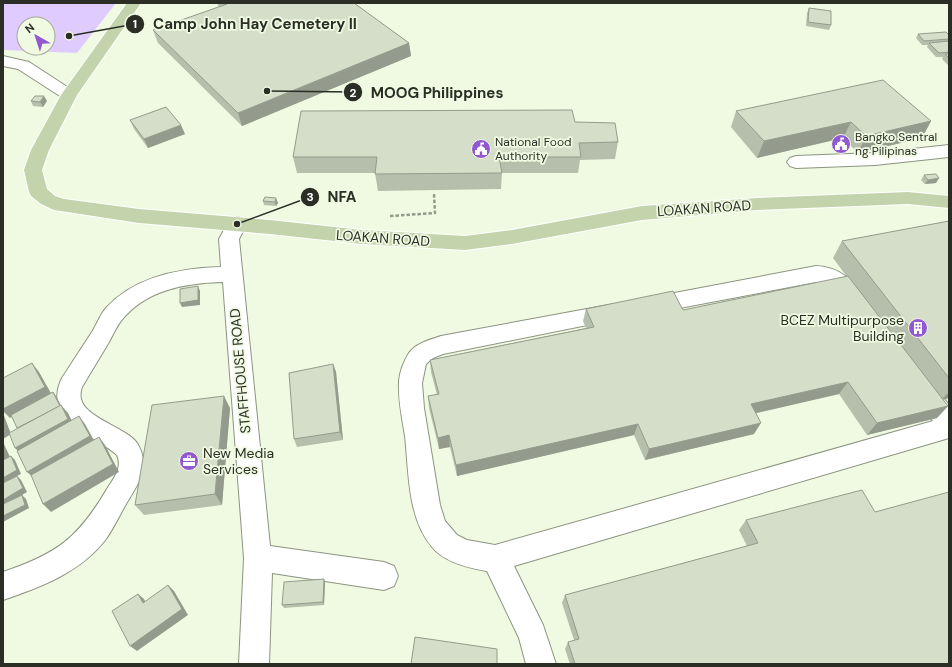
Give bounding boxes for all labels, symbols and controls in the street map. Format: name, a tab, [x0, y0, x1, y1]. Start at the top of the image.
callout: Camp John Hay Cemetery II	[125, 11, 365, 38]
text: Camp John Hay Cemetery II	[153, 14, 357, 34]
north arrow	[16, 16, 56, 56]
text: 1	[133, 16, 137, 32]
text: N	[22, 20, 37, 36]
callout: MOOG Philippines	[343, 79, 512, 106]
text: MOOG Philippines	[371, 83, 503, 103]
text: 2	[350, 85, 357, 101]
place label: Bangko Sentral ng Pilipinas	[855, 129, 937, 159]
public building icon: Bangko Sentral ng Pilipinas	[830, 133, 852, 155]
place label: National Food Authority	[495, 134, 572, 164]
public building icon: National Food Authority	[470, 138, 492, 160]
callout: NFA	[300, 183, 364, 210]
text: NFA	[328, 187, 357, 207]
text: 3	[306, 189, 314, 205]
street label: LOAKAN ROAD	[656, 196, 752, 220]
street label: LOAKAN ROAD	[335, 226, 431, 250]
street label: STAFFHOUSE ROAD	[226, 308, 254, 434]
place label: BCEZ Multipurpose Building	[781, 311, 904, 345]
building icon: BCEZ Multipurpose Building	[907, 317, 929, 339]
place label: New Media Services	[203, 444, 274, 478]
office icon: New Media Services	[178, 450, 200, 472]

